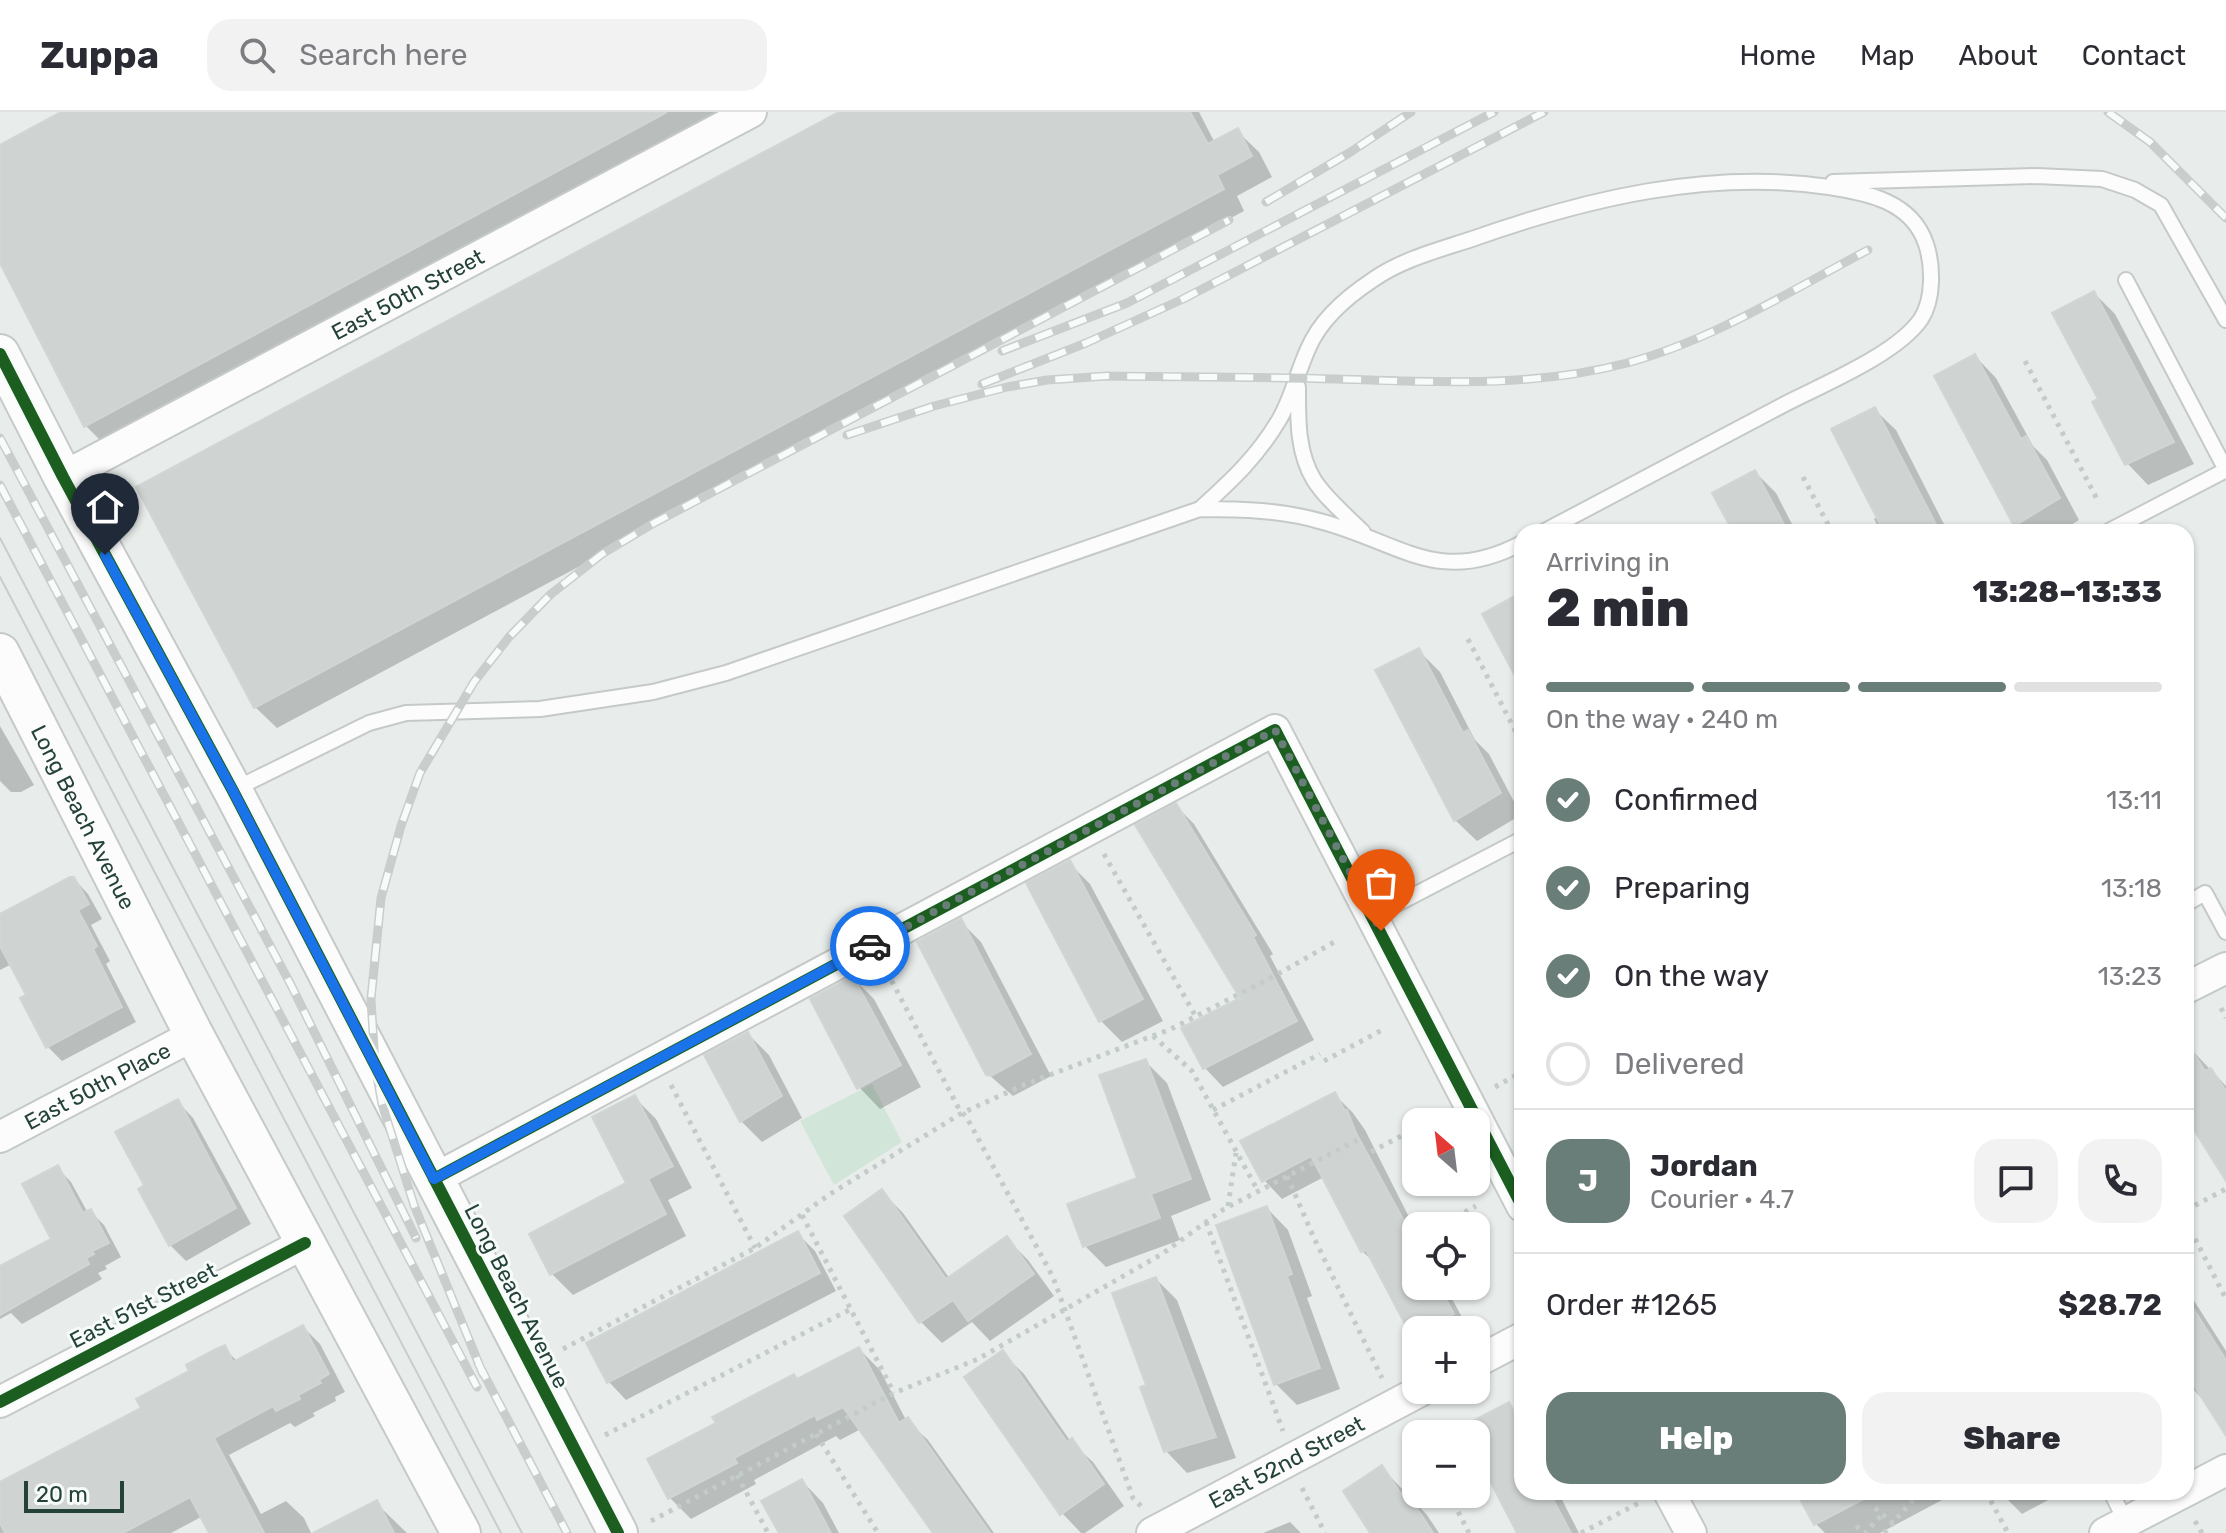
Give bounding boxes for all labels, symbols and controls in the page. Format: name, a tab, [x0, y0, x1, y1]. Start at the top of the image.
search box	[207, 19, 767, 91]
text: Zuppa	[40, 32, 159, 78]
icon: search	[235, 33, 279, 77]
text: Search here	[299, 37, 467, 73]
text: Home	[1739, 39, 1816, 72]
text: Map	[1860, 39, 1914, 72]
text: About	[1958, 39, 2038, 72]
text: Contact	[2082, 39, 2186, 72]
street label: East 50th Street	[327, 243, 489, 346]
pin	[71, 473, 139, 555]
icon: home	[83, 485, 127, 529]
text: Arriving in	[1546, 547, 1670, 578]
text: 13:28–13:33	[1972, 574, 2162, 610]
text: 2 min	[1546, 577, 1690, 639]
text: On the way · 240 m	[1546, 704, 1778, 735]
street label: Long Beach Avenue	[25, 721, 141, 914]
icon: check	[1546, 778, 1590, 822]
text: Confirmed	[1614, 782, 1758, 818]
text: 13:11	[2106, 785, 2162, 816]
pin	[1347, 849, 1415, 931]
icon: bag	[1359, 861, 1403, 905]
icon: check	[1546, 866, 1590, 910]
text: Preparing	[1614, 870, 1750, 906]
text: 13:18	[2101, 873, 2162, 904]
courier	[830, 906, 910, 986]
icon: car	[848, 924, 892, 968]
icon: check	[1546, 954, 1590, 998]
text: On the way	[1614, 958, 1769, 994]
text: 13:23	[2098, 961, 2162, 992]
street label: East 50th Place	[20, 1037, 175, 1136]
text: Delivered	[1614, 1046, 1745, 1082]
north arrow	[1402, 1108, 1490, 1196]
map controls	[1402, 1108, 1490, 1508]
button: chat	[1974, 1139, 2058, 1223]
button: phone	[2078, 1139, 2162, 1223]
text: Jordan	[1650, 1148, 1758, 1184]
text: J	[1578, 1163, 1598, 1199]
text: Courier · 4.7	[1650, 1184, 1794, 1215]
street label: Long Beach Avenue	[458, 1200, 575, 1393]
button: locate	[1402, 1212, 1490, 1300]
street label: East 51st Street	[65, 1257, 222, 1354]
text: Order #1265	[1546, 1287, 1717, 1323]
text: $28.72	[2058, 1287, 2162, 1323]
button: +	[1402, 1316, 1490, 1404]
button: Help	[1546, 1392, 1846, 1484]
button: Share	[1862, 1392, 2162, 1484]
street label: East 52nd Street	[1204, 1410, 1369, 1515]
button: −	[1402, 1420, 1490, 1508]
scale bar	[24, 1477, 124, 1513]
text: 20 m	[36, 1481, 88, 1508]

